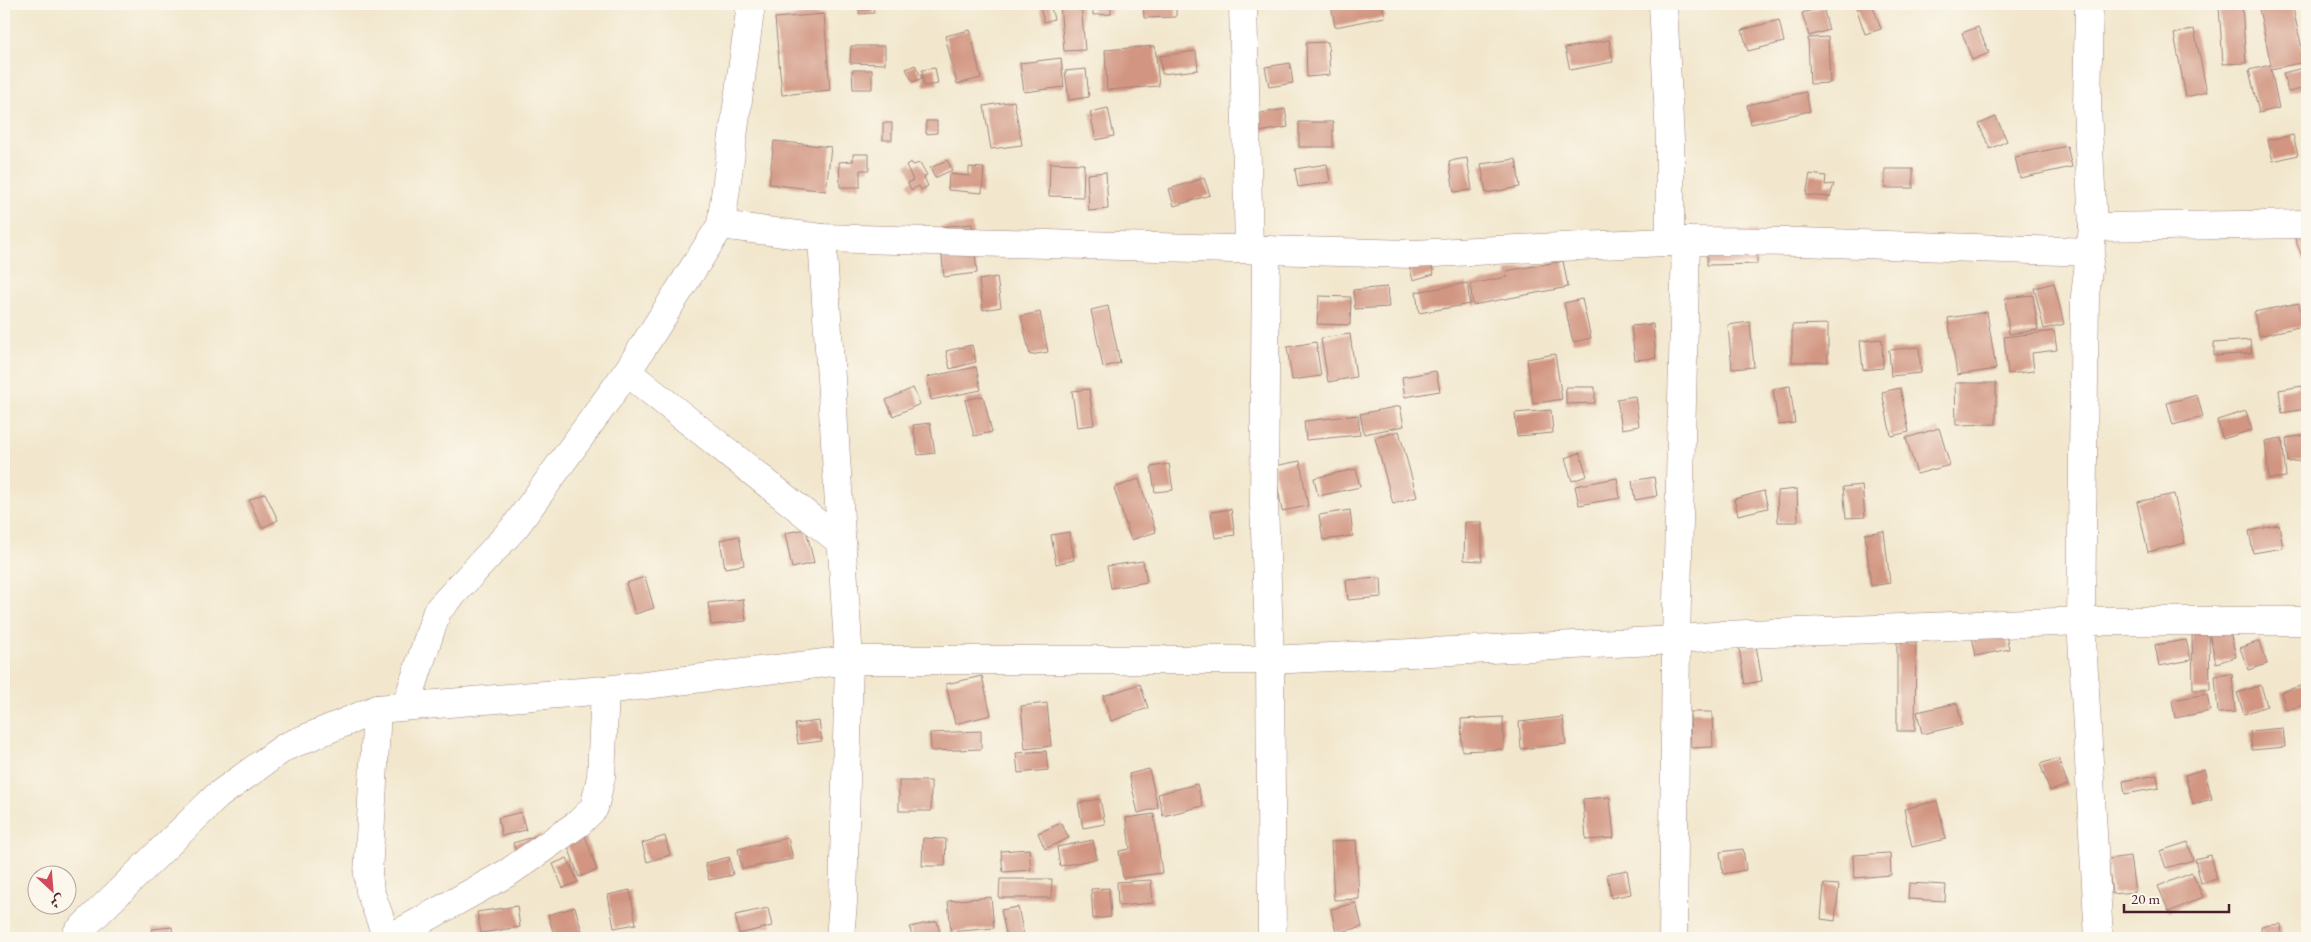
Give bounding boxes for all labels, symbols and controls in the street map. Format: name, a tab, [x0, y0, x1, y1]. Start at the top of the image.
north arrow	[28, 864, 78, 914]
scale bar	[2124, 882, 2228, 914]
text: 20 m	[2131, 889, 2160, 908]
text: ش	[47, 891, 68, 913]

